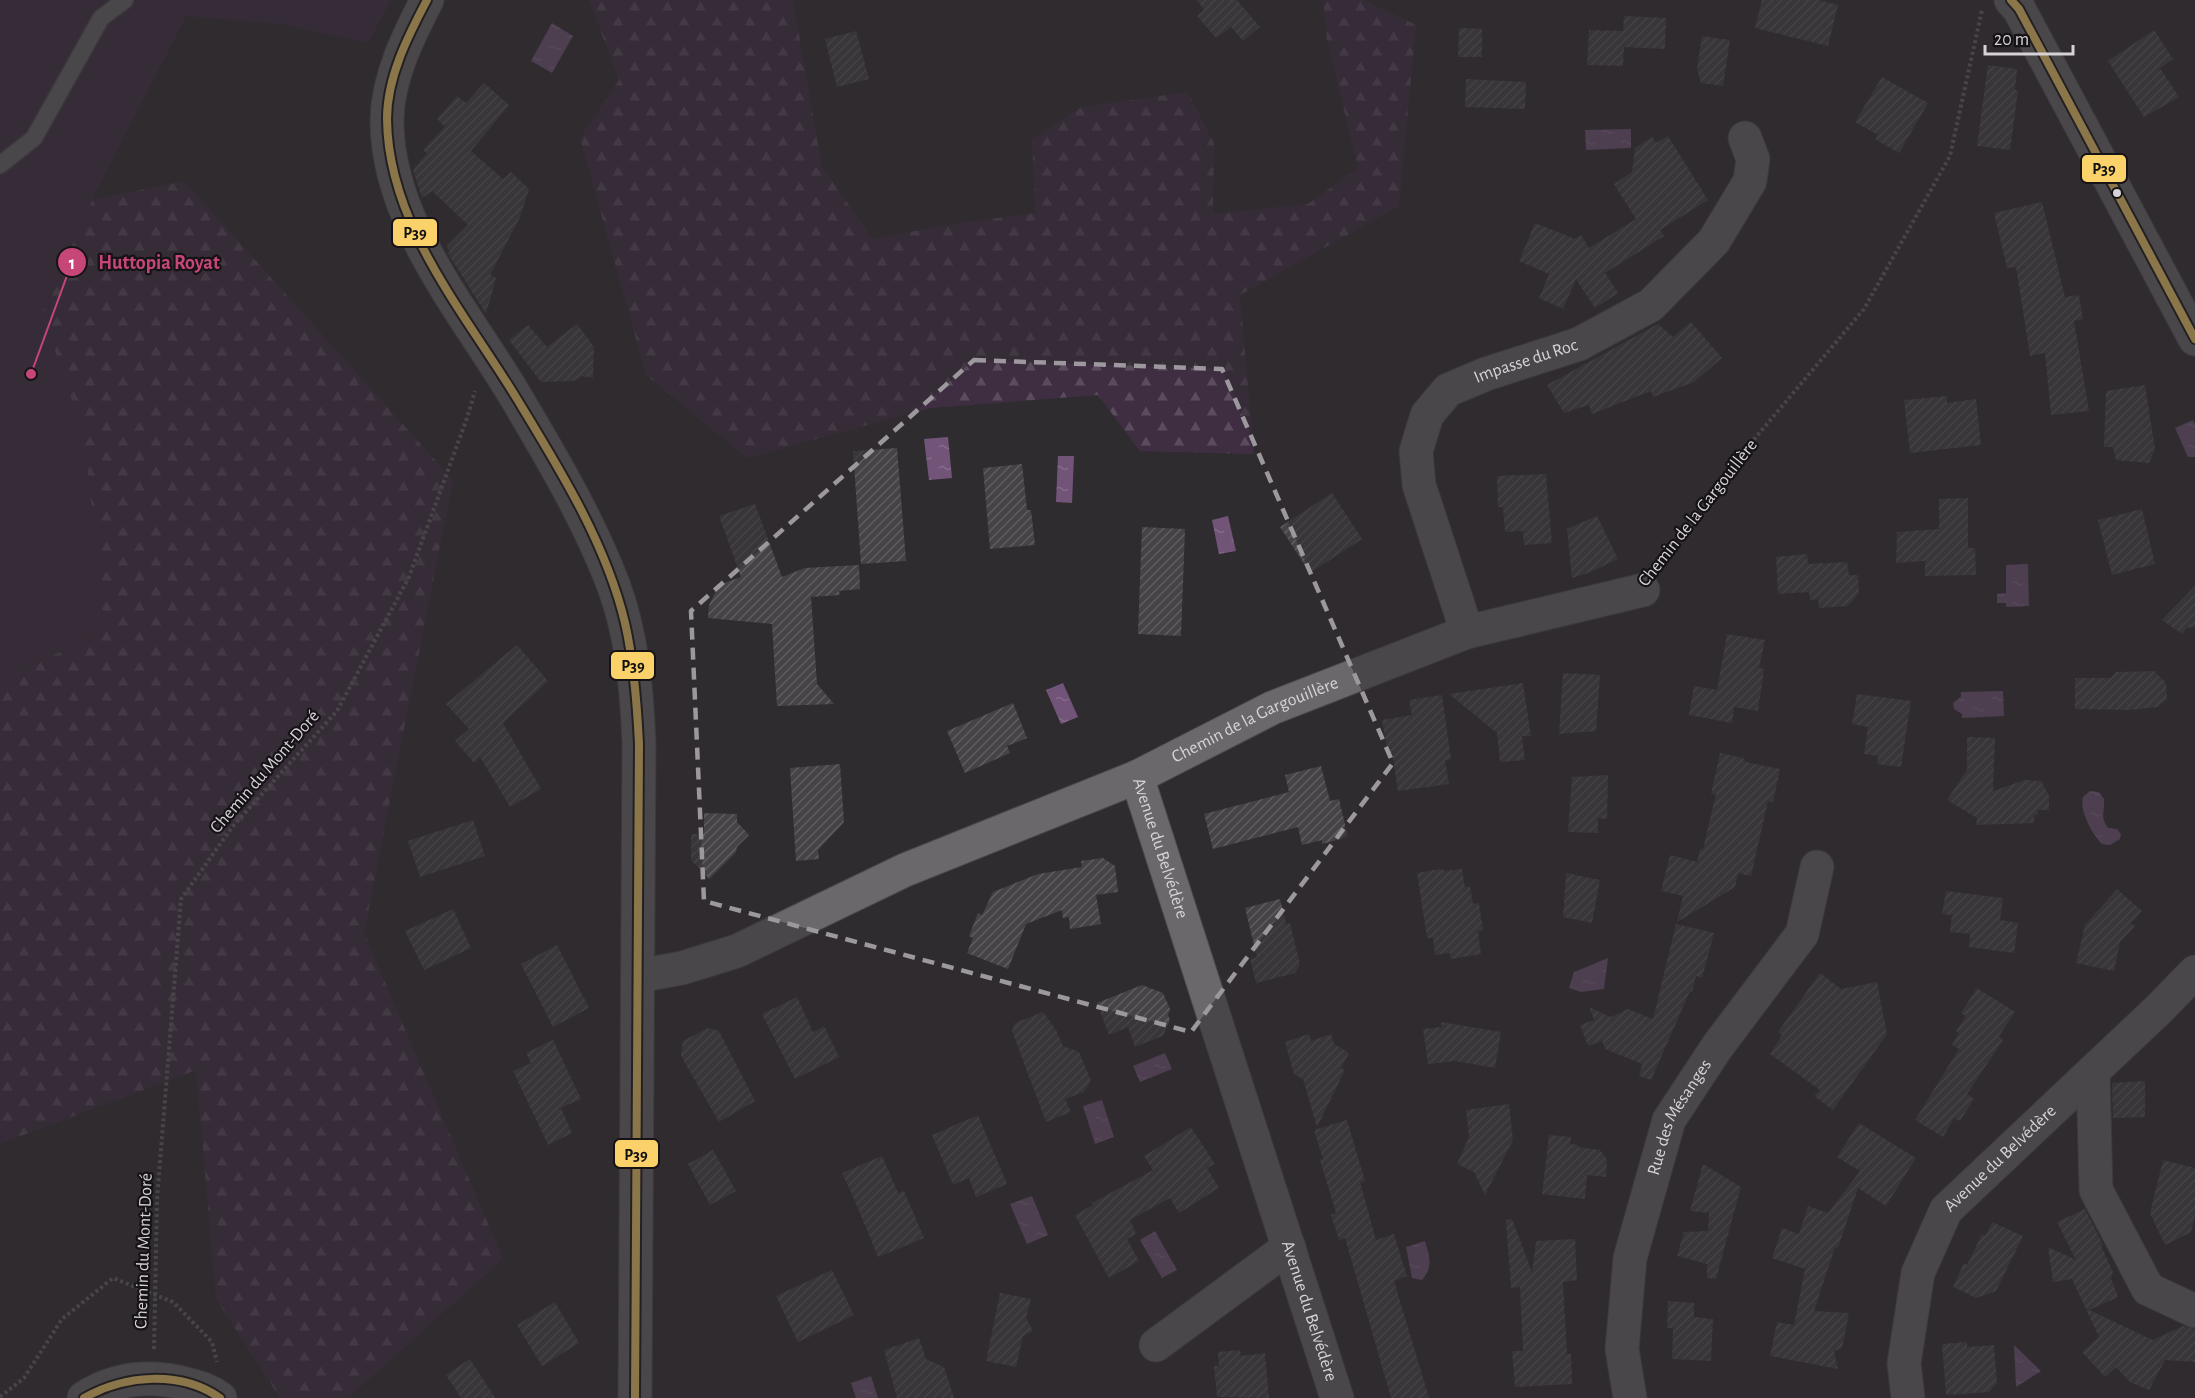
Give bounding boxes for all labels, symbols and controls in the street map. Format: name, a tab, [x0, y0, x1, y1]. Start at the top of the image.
scale bar	[1985, 18, 2074, 56]
text: 20 m	[1994, 31, 2029, 49]
line badge: P39	[2081, 154, 2127, 183]
text: P39	[2092, 161, 2116, 177]
unlabelled marker	[2111, 187, 2123, 199]
line badge: P39	[392, 218, 438, 247]
text: P39	[403, 225, 427, 241]
callout: Huttopia Royat	[57, 243, 232, 281]
text: Huttopia Royat	[98, 253, 220, 273]
text: 1	[69, 255, 75, 273]
street label: Impasse du Roc	[1471, 336, 1580, 387]
street label: Chemin de la Gargouillère	[1635, 436, 1761, 590]
line badge: P39	[610, 651, 655, 680]
text: P39	[621, 658, 645, 674]
street label: Chemin de la Gargouillère	[1169, 674, 1341, 767]
street label: Chemin du Mont-Doré	[207, 707, 323, 837]
street label: Avenue du Belvédère	[1129, 776, 1191, 921]
street label: Rue des Mésanges	[1645, 1056, 1715, 1177]
street label: Avenue du Belvédère	[1941, 1102, 2060, 1216]
line badge: P39	[614, 1139, 659, 1168]
text: P39	[624, 1147, 648, 1163]
street label: Chemin du Mont-Doré	[132, 1173, 156, 1329]
street label: Avenue du Belvédère	[1278, 1238, 1340, 1384]

